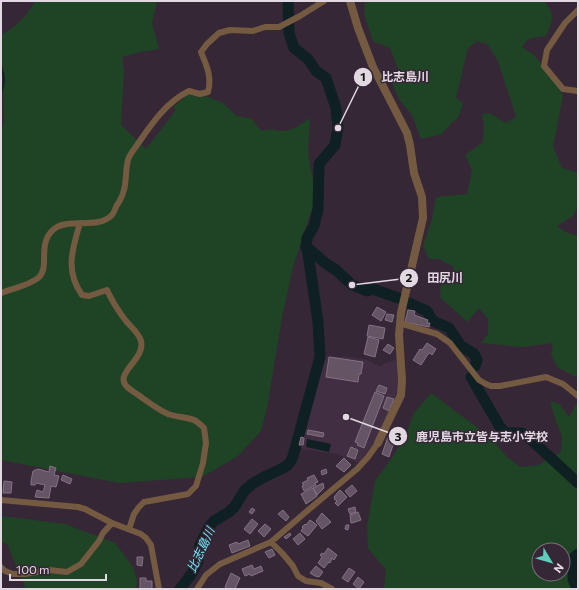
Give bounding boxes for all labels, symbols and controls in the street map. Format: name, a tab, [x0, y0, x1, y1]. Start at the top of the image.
callout: 比志島川	[353, 65, 437, 89]
text: 1	[360, 69, 366, 83]
text: 比志島川	[381, 69, 429, 83]
callout: 田尻川	[399, 266, 471, 290]
text: 2	[406, 270, 413, 284]
text: 田尻川	[427, 270, 463, 284]
callout: 鹿児島市立皆与志小学校	[388, 424, 556, 448]
text: 3	[395, 429, 402, 443]
text: 鹿児島市立皆与志小学校	[416, 429, 548, 443]
water label: 比志島川	[184, 523, 217, 574]
north arrow	[531, 542, 571, 582]
scale bar	[10, 556, 106, 582]
text: N	[552, 561, 567, 576]
text: 100 m	[16, 562, 50, 576]

